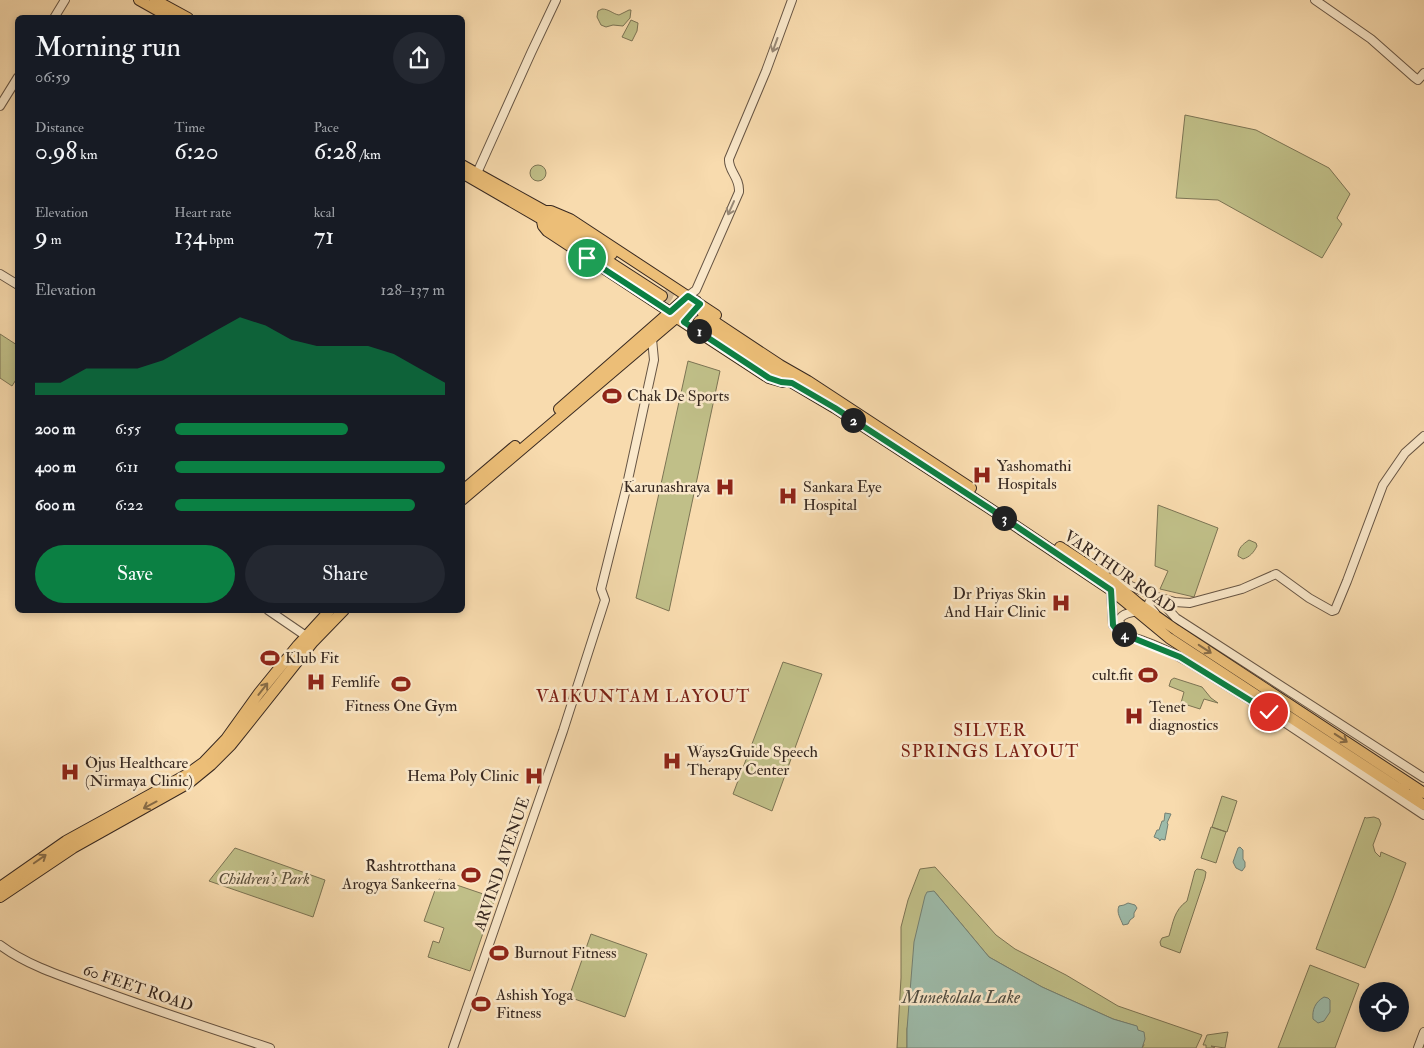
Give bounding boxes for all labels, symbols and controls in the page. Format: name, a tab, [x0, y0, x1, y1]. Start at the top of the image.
text: Morning run	[35, 30, 181, 65]
button: share	[393, 32, 445, 84]
one-way arrow	[770, 37, 779, 53]
text: 06:59	[35, 67, 70, 87]
text: Distance	[35, 119, 84, 136]
text: Time	[174, 119, 205, 136]
text: Pace	[314, 119, 339, 136]
text: 0.98	[35, 136, 77, 167]
text: 6:20	[174, 136, 219, 167]
text: 6:28	[314, 136, 357, 167]
text: km	[77, 146, 98, 163]
text: /km	[357, 146, 381, 163]
one-way arrow	[726, 200, 736, 215]
text: Elevation	[35, 204, 88, 221]
text: Heart rate	[174, 204, 231, 221]
text: kcal	[314, 204, 335, 221]
text: 9	[35, 221, 48, 252]
text: 134	[174, 221, 206, 252]
text: 71	[314, 221, 334, 252]
text: m	[48, 231, 62, 248]
text: bpm	[206, 231, 234, 248]
pin	[566, 237, 608, 279]
icon: arrive	[573, 244, 601, 272]
text: Elevation	[35, 280, 96, 300]
text: 128–137 m	[381, 280, 445, 300]
pin: 1	[686, 318, 712, 344]
text: 1	[697, 323, 702, 340]
sports icon: Chak De Sports	[601, 385, 623, 407]
place label: Chak De Sports	[627, 386, 729, 407]
pin: 2	[840, 408, 866, 432]
text: 2	[850, 412, 857, 429]
text: 200 m	[35, 419, 75, 439]
text: 6:55	[115, 419, 141, 439]
place label: Yashomathi Hospitals	[997, 456, 1072, 495]
text: 400 m	[35, 457, 76, 477]
text: 6:11	[115, 457, 138, 477]
hospital icon: Yashomathi Hospitals	[971, 464, 993, 486]
hospital icon: Karunashraya	[714, 476, 736, 498]
place label: Karunashraya	[623, 477, 710, 497]
place label: Sankara Eye Hospital	[803, 477, 882, 516]
hospital icon: Sankara Eye Hospital	[777, 485, 799, 507]
text: 600 m	[35, 495, 75, 515]
text: 6:22	[115, 495, 143, 515]
pin: 3	[992, 506, 1016, 530]
text: 3	[1002, 510, 1007, 527]
street label: VARTHUR ROAD	[1060, 526, 1180, 618]
button: Save	[35, 545, 235, 603]
button: Share	[245, 545, 445, 603]
place label: Dr Priyas Skin And Hair Clinic	[943, 584, 1047, 622]
hospital icon: Dr Priyas Skin And Hair Clinic	[1050, 592, 1072, 614]
pin: 4	[1112, 622, 1136, 646]
text: 4	[1121, 626, 1128, 643]
one-way arrow	[1197, 644, 1211, 654]
sports icon: Klub Fit	[259, 647, 281, 669]
place label: Klub Fit	[285, 648, 339, 668]
sports icon: cult.fit	[1137, 664, 1159, 686]
place label: cult.fit	[1092, 665, 1133, 685]
hospital icon: Femlife	[305, 671, 327, 693]
place label: Femlife	[331, 672, 380, 692]
sports icon: Fitness One Gym	[390, 673, 412, 695]
one-way arrow	[258, 683, 269, 696]
district label: VAIKUNTAM LAYOUT	[536, 685, 750, 708]
pin	[1248, 691, 1290, 733]
place label: Fitness One Gym	[345, 696, 458, 716]
place label: Tenet diagnostics	[1149, 697, 1218, 735]
icon: check	[1255, 698, 1283, 726]
hospital icon: Tenet diagnostics	[1123, 705, 1145, 727]
district label: SILVER SPRINGS LAYOUT	[901, 719, 1079, 763]
one-way arrow	[1333, 733, 1347, 743]
place label: Ways2Guide Speech Therapy Center	[686, 742, 819, 781]
hospital icon: Ways2Guide Speech Therapy Center	[661, 750, 683, 772]
place label: Ojus Healthcare (Nirmaya Clinic)	[85, 753, 193, 791]
hospital icon: Ojus Healthcare (Nirmaya Clinic)	[59, 761, 81, 783]
hospital icon: Hema Poly Clinic	[523, 765, 545, 787]
place label: Hema Poly Clinic	[407, 766, 520, 786]
street label: ARVIND AVENUE	[469, 794, 534, 935]
one-way arrow	[143, 801, 158, 810]
one-way arrow	[33, 854, 47, 864]
place label: Rashtrotthana Arogya Sankeerna	[341, 856, 456, 894]
sports icon: Rashtrotthana Arogya Sankeerna	[460, 864, 482, 886]
park label: Children's Park	[218, 869, 310, 889]
sports icon: Burnout Fitness	[488, 942, 510, 964]
place label: Burnout Fitness	[514, 943, 617, 963]
street label: 60 FEET ROAD	[80, 960, 196, 1016]
map controls	[1359, 982, 1409, 1032]
button: locate	[1359, 982, 1409, 1032]
place label: Ashish Yoga Fitness	[495, 985, 573, 1023]
water label: Munekolala Lake	[901, 986, 1021, 1009]
sports icon: Ashish Yoga Fitness	[470, 993, 492, 1015]

